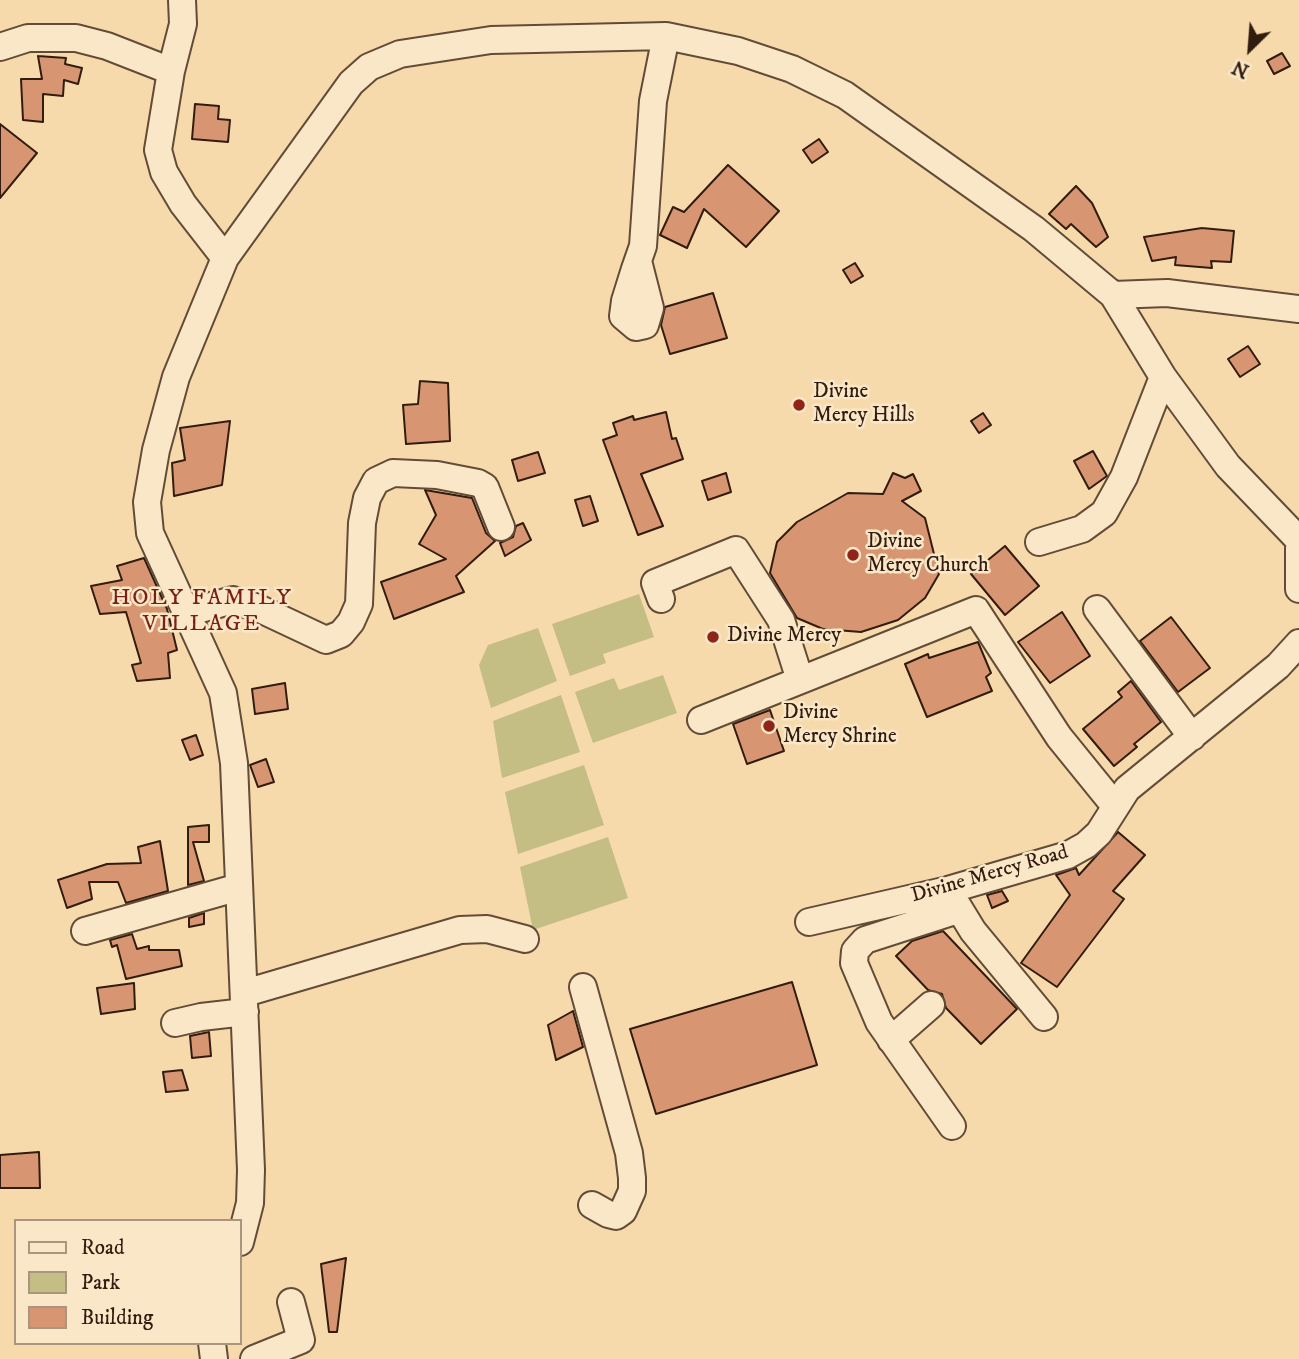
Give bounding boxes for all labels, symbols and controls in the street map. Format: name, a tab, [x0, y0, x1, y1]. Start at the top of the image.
north arrow	[1215, 14, 1285, 84]
text: N	[1229, 55, 1253, 82]
place label: Divine Mercy Hills	[813, 380, 915, 430]
marker: Divine Mercy Hills	[791, 397, 807, 413]
place label: Divine Mercy Church	[867, 530, 989, 580]
marker: Divine Mercy Church	[845, 547, 861, 563]
district label: HOLY FAMILY VILLAGE	[113, 585, 291, 639]
place label: Divine Mercy	[727, 624, 841, 650]
marker: Divine Mercy	[705, 629, 721, 645]
place label: Divine Mercy Shrine	[783, 701, 897, 751]
marker: Divine Mercy Shrine	[761, 718, 777, 734]
street label: Divine Mercy Road	[909, 841, 1071, 909]
legend	[14, 1219, 242, 1345]
text: Road	[81, 1235, 125, 1261]
text: Park	[81, 1270, 120, 1296]
text: Building	[81, 1305, 153, 1331]

